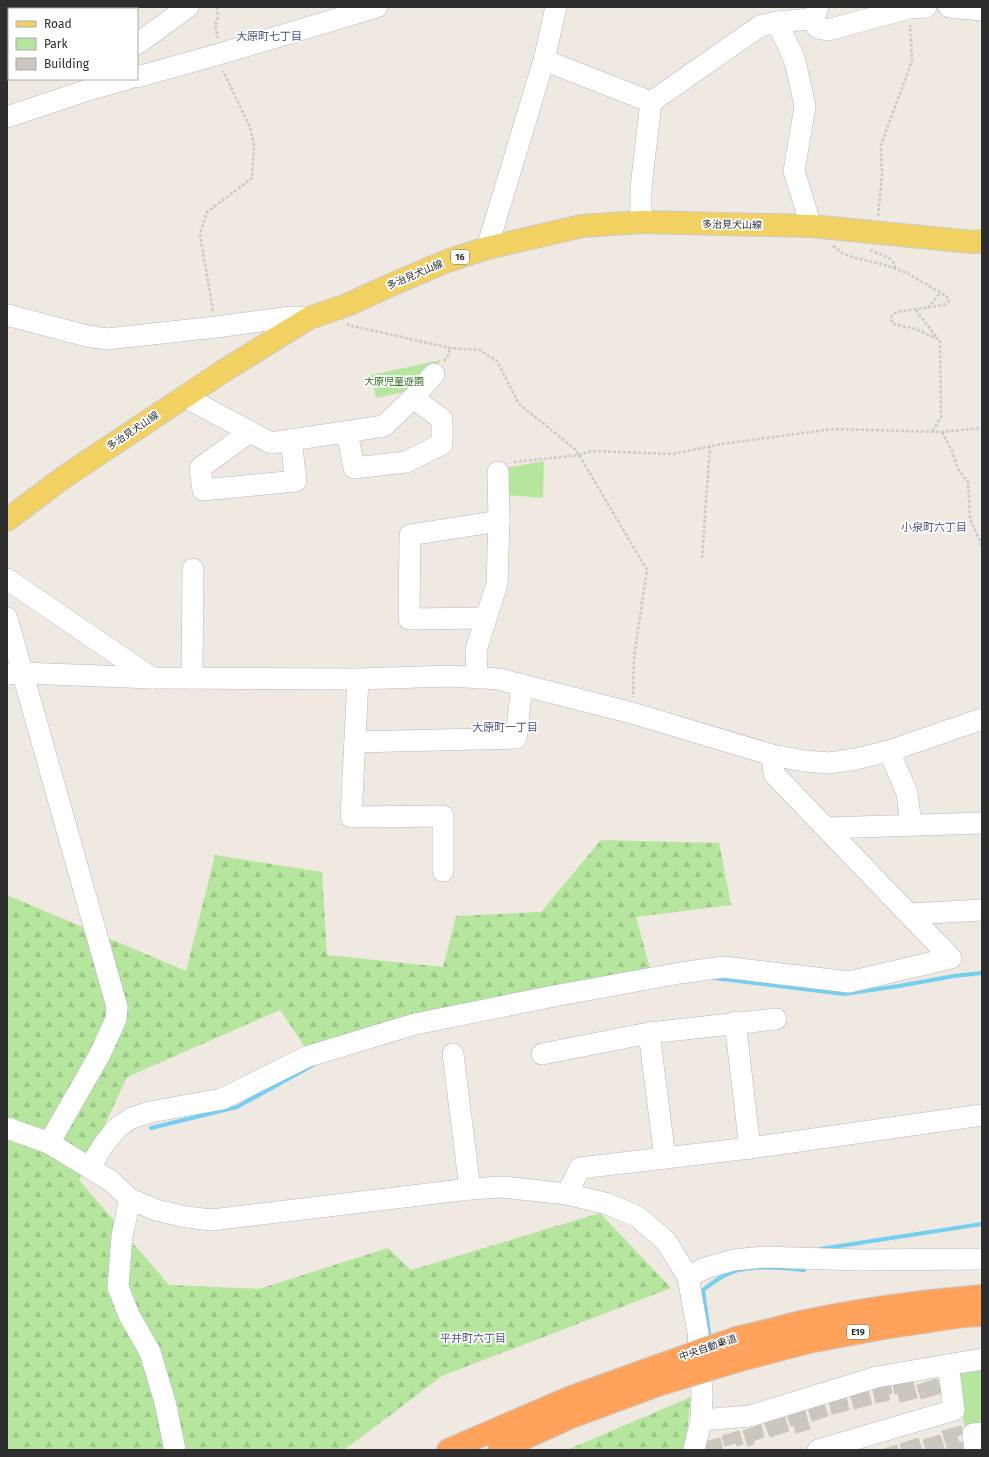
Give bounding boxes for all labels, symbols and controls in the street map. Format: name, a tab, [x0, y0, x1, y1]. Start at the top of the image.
legend	[8, 8, 138, 80]
text: Road	[44, 17, 72, 31]
district label: 大原町七丁目	[236, 30, 302, 43]
text: Park	[44, 37, 68, 51]
text: Building	[44, 57, 90, 71]
street label: 多治見犬山線	[702, 218, 762, 232]
road number: 16	[451, 250, 469, 264]
street label: 多治見犬山線	[385, 258, 445, 292]
park label: 大原児童遊園	[364, 376, 424, 388]
street label: 多治見犬山線	[105, 409, 161, 453]
district label: 小泉町六丁目	[901, 521, 967, 534]
district label: 大原町一丁目	[472, 721, 538, 734]
road number: E19	[847, 1325, 869, 1339]
district label: 平井町六丁目	[440, 1332, 506, 1345]
street label: 中央自動車道	[678, 1333, 738, 1363]

